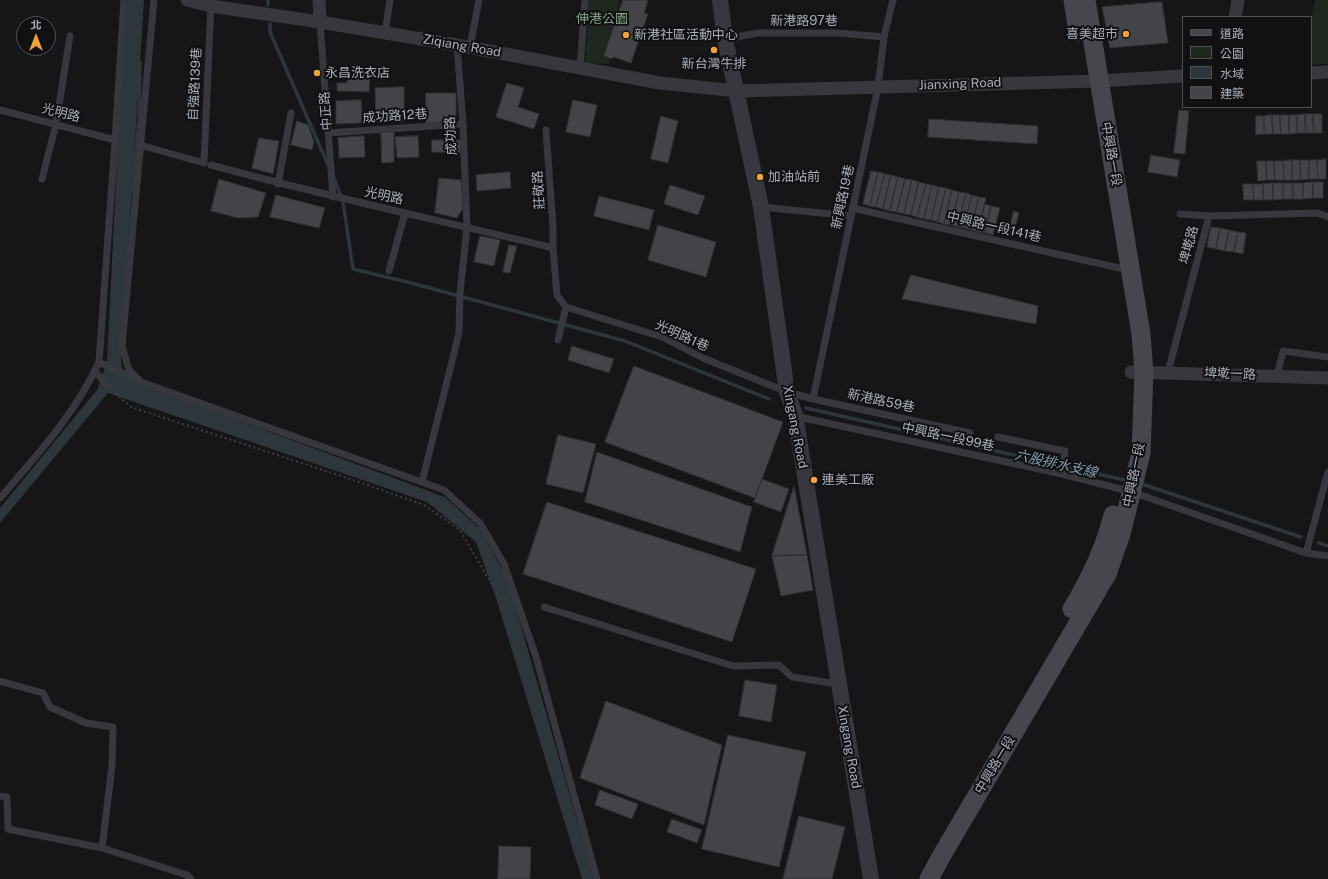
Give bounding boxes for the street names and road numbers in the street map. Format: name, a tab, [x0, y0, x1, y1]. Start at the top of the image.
street label: 新港路97巷	[770, 13, 838, 29]
street label: Ziqiang Road	[422, 31, 502, 61]
street label: 自強路139巷	[185, 47, 205, 121]
street label: Jianxing Road	[918, 75, 1002, 93]
street label: 中正路	[317, 91, 335, 131]
street label: 光明路	[40, 101, 82, 125]
street label: 成功路12巷	[362, 106, 428, 126]
street label: 成功路	[442, 116, 460, 156]
street label: 中興路一段	[1098, 121, 1124, 187]
street label: 新興路19巷	[829, 163, 857, 231]
street label: 莊敬路	[530, 170, 548, 210]
street label: 光明路	[363, 184, 405, 208]
street label: 中興路一段141巷	[945, 209, 1043, 245]
street label: 埤墘路	[1176, 224, 1202, 266]
street label: 光明路1巷	[653, 317, 711, 355]
street label: 埤墘一路	[1204, 365, 1256, 383]
street label: Xingang Road	[779, 384, 811, 470]
street label: 新港路59巷	[846, 386, 916, 416]
street label: 中興路一段99巷	[900, 420, 996, 454]
street label: 中興路一段	[1120, 442, 1148, 508]
street label: Xingang Road	[834, 704, 864, 790]
street label: 中興路一段	[972, 733, 1018, 797]

